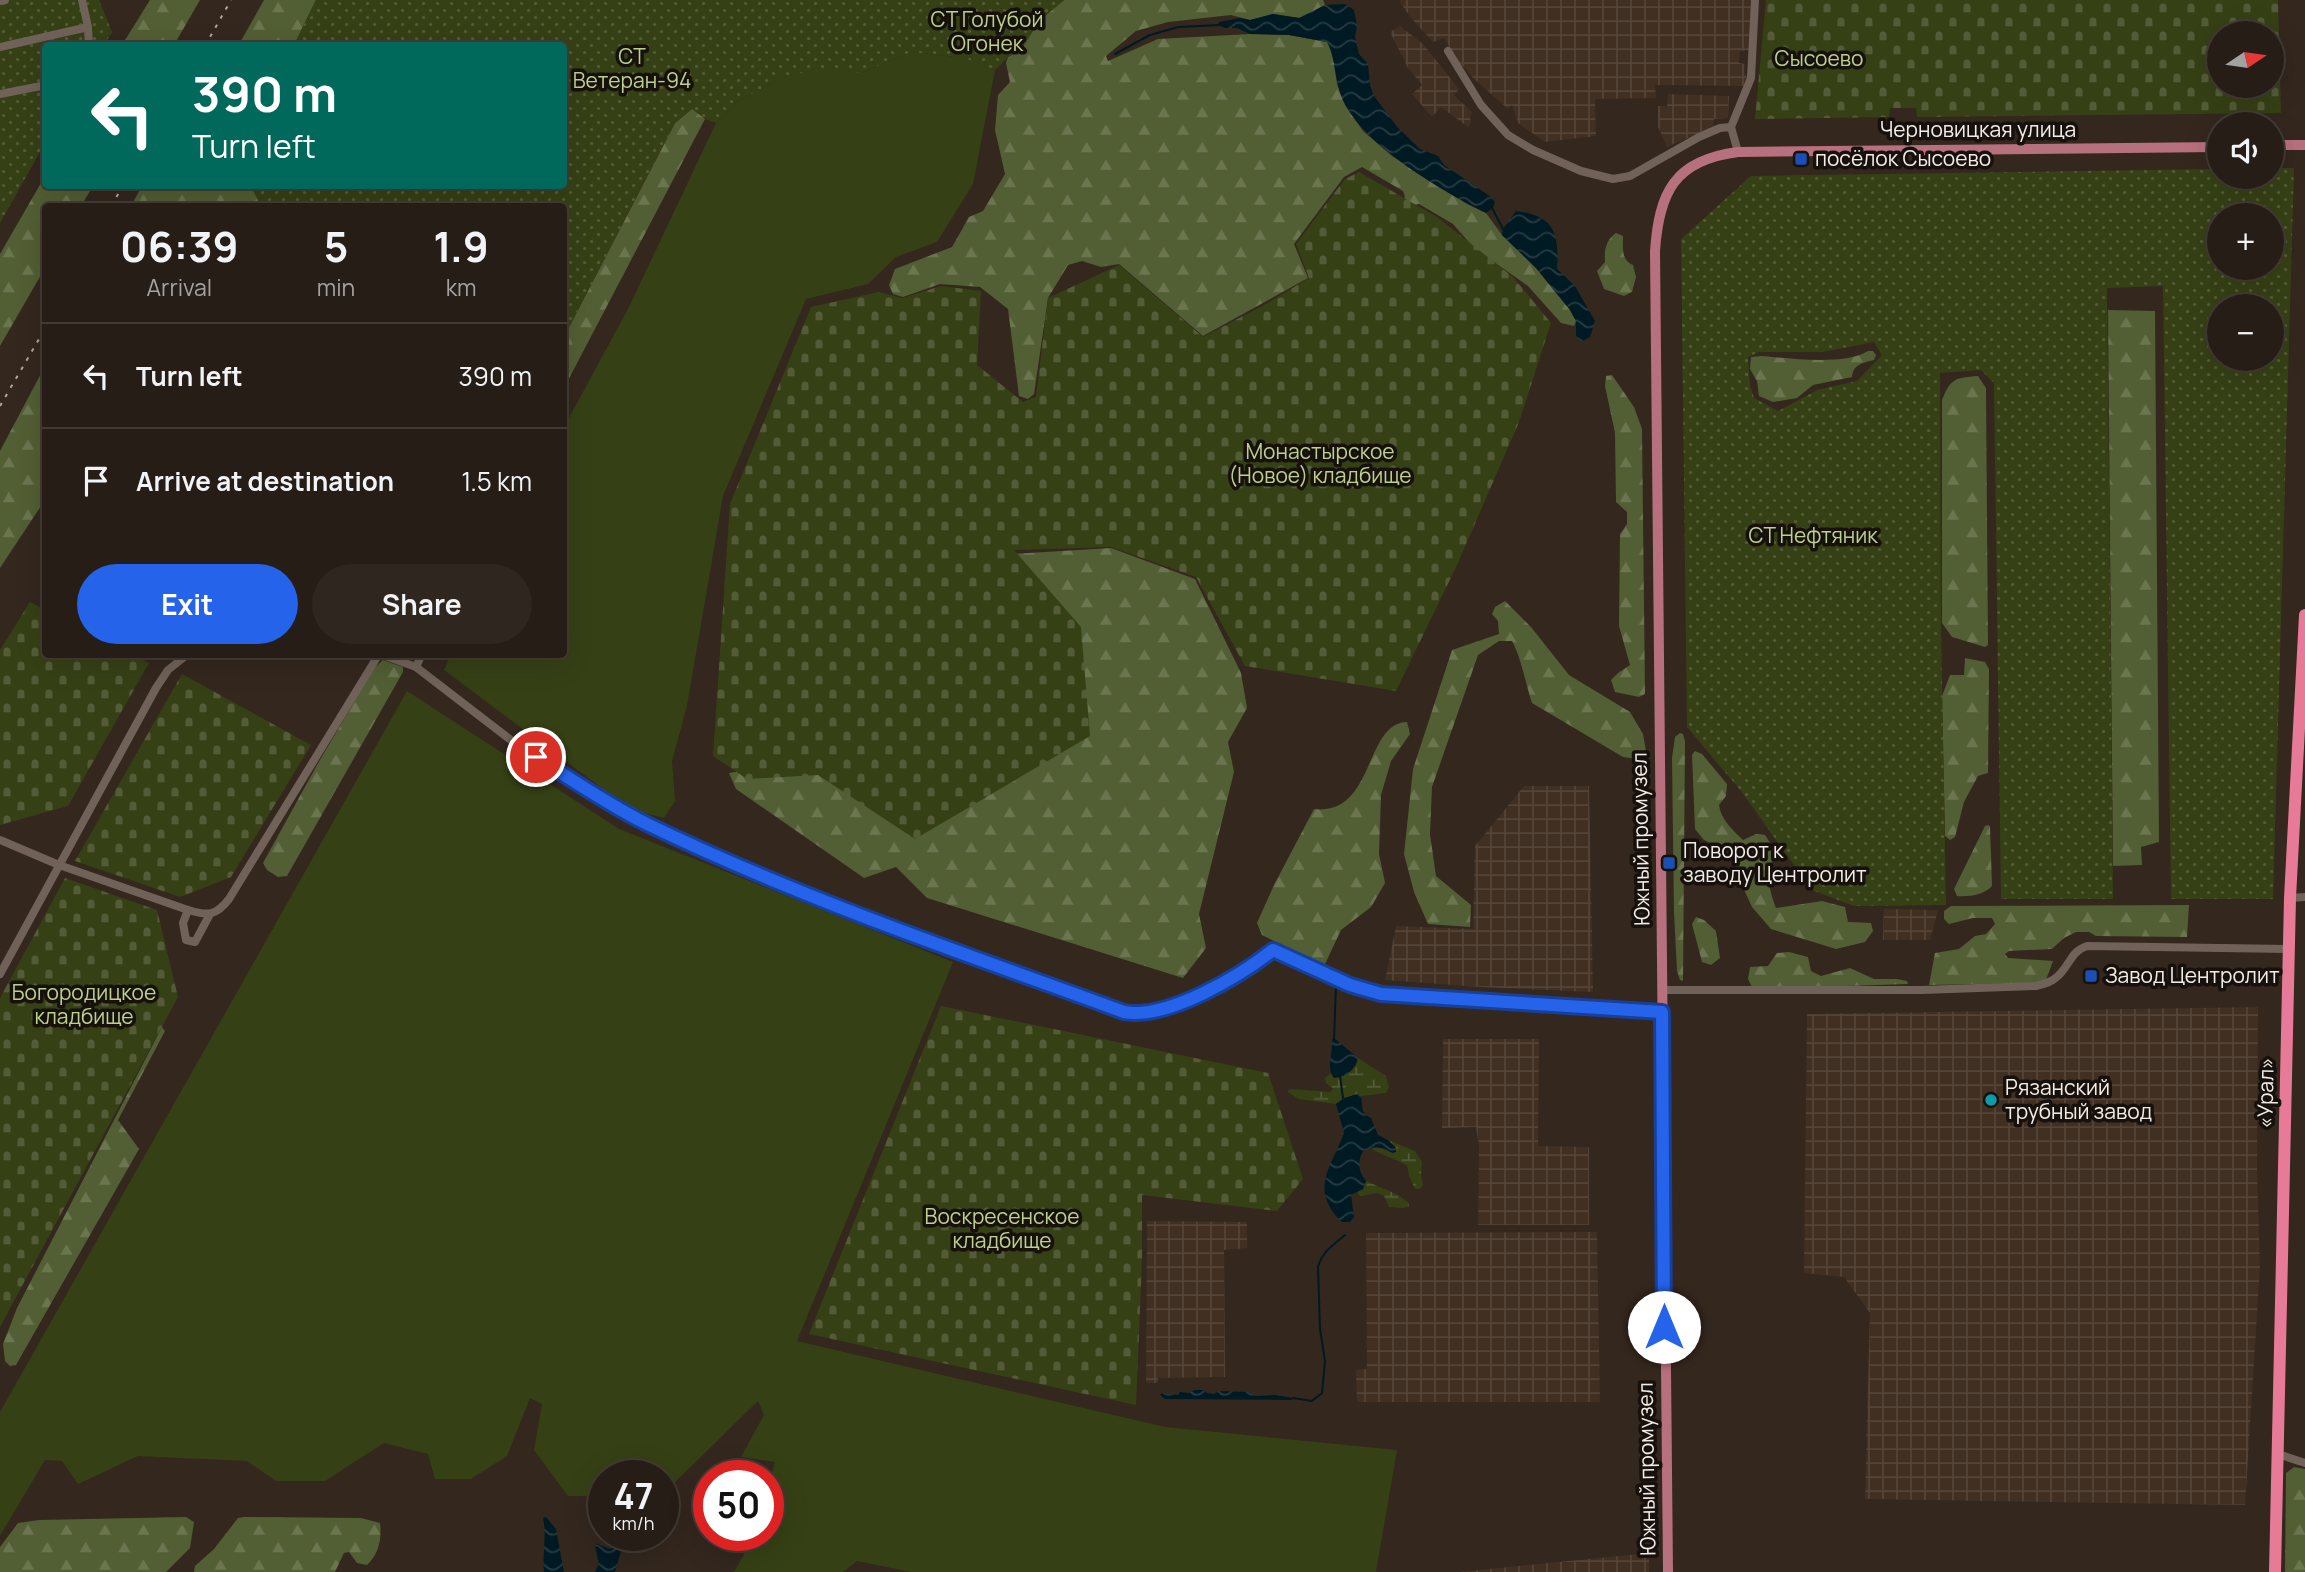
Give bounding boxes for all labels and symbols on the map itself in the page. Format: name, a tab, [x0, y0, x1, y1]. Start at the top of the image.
park label: СТ Голубой Огонек	[931, 5, 1043, 57]
north arrow	[2207, 21, 2284, 98]
park label: СТ Ветеран-94	[573, 42, 691, 94]
park label: Сысоево	[1775, 44, 1863, 72]
street label: Черновицкая улица	[1880, 115, 2076, 143]
place label: посёлок Сысоево	[1815, 144, 1991, 172]
marker: посёлок Сысоево	[1793, 151, 1809, 167]
park label: Монастырское (Новое) кладбище	[1228, 437, 1412, 489]
park label: СТ Нефтяник	[1748, 521, 1878, 549]
pin	[506, 727, 566, 787]
street label: Южный промузел	[1624, 752, 1656, 926]
place label: Поворот к заводу Центролит	[1683, 836, 1867, 888]
marker: Поворот к заводу Центролит	[1661, 855, 1677, 871]
place label: Завод Центролит	[2105, 961, 2280, 989]
marker: Завод Центролит	[2083, 968, 2099, 984]
park label: Богородицкое кладбище	[12, 978, 156, 1030]
street label: «Урал»	[2250, 1057, 2280, 1129]
place label: Рязанский трубный завод	[2005, 1073, 2152, 1125]
marker: Рязанский трубный завод	[1983, 1092, 1999, 1108]
park label: Воскресенское кладбище	[925, 1202, 1079, 1254]
position arrow	[1627, 1290, 1701, 1364]
street label: Южный промузел	[1630, 1382, 1662, 1556]
speed limit sign: 50	[693, 1460, 784, 1551]

